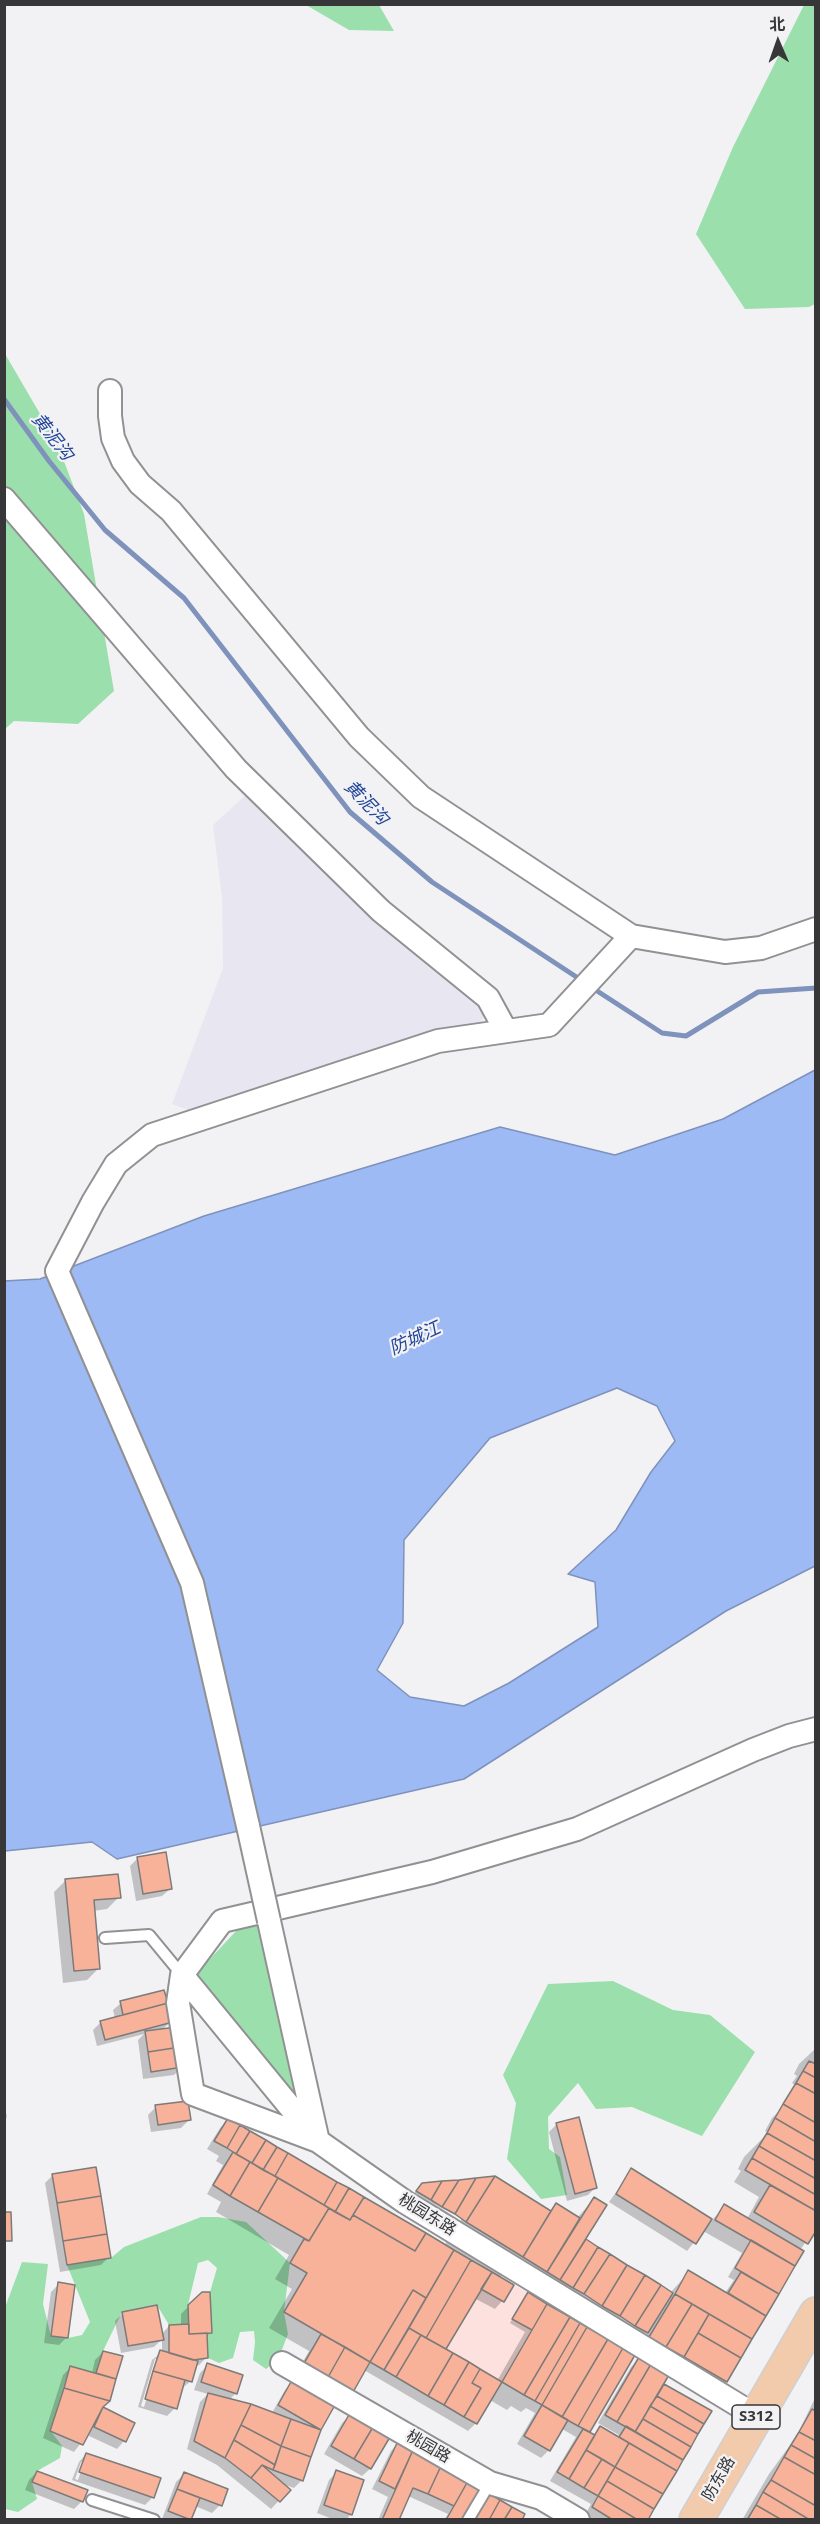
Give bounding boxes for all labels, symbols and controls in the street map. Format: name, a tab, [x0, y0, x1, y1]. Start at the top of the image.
north arrow	[748, 12, 808, 72]
text: 北	[769, 13, 786, 35]
water label: 黄泥沟	[27, 409, 77, 465]
water label: 黄泥沟	[339, 776, 393, 830]
water label: 防城江	[386, 1318, 444, 1360]
street label: 桃园东路	[395, 2190, 459, 2240]
road number: S312	[732, 2405, 780, 2429]
street label: 桃园路	[402, 2427, 454, 2467]
street label: 防东路	[699, 2453, 739, 2505]

